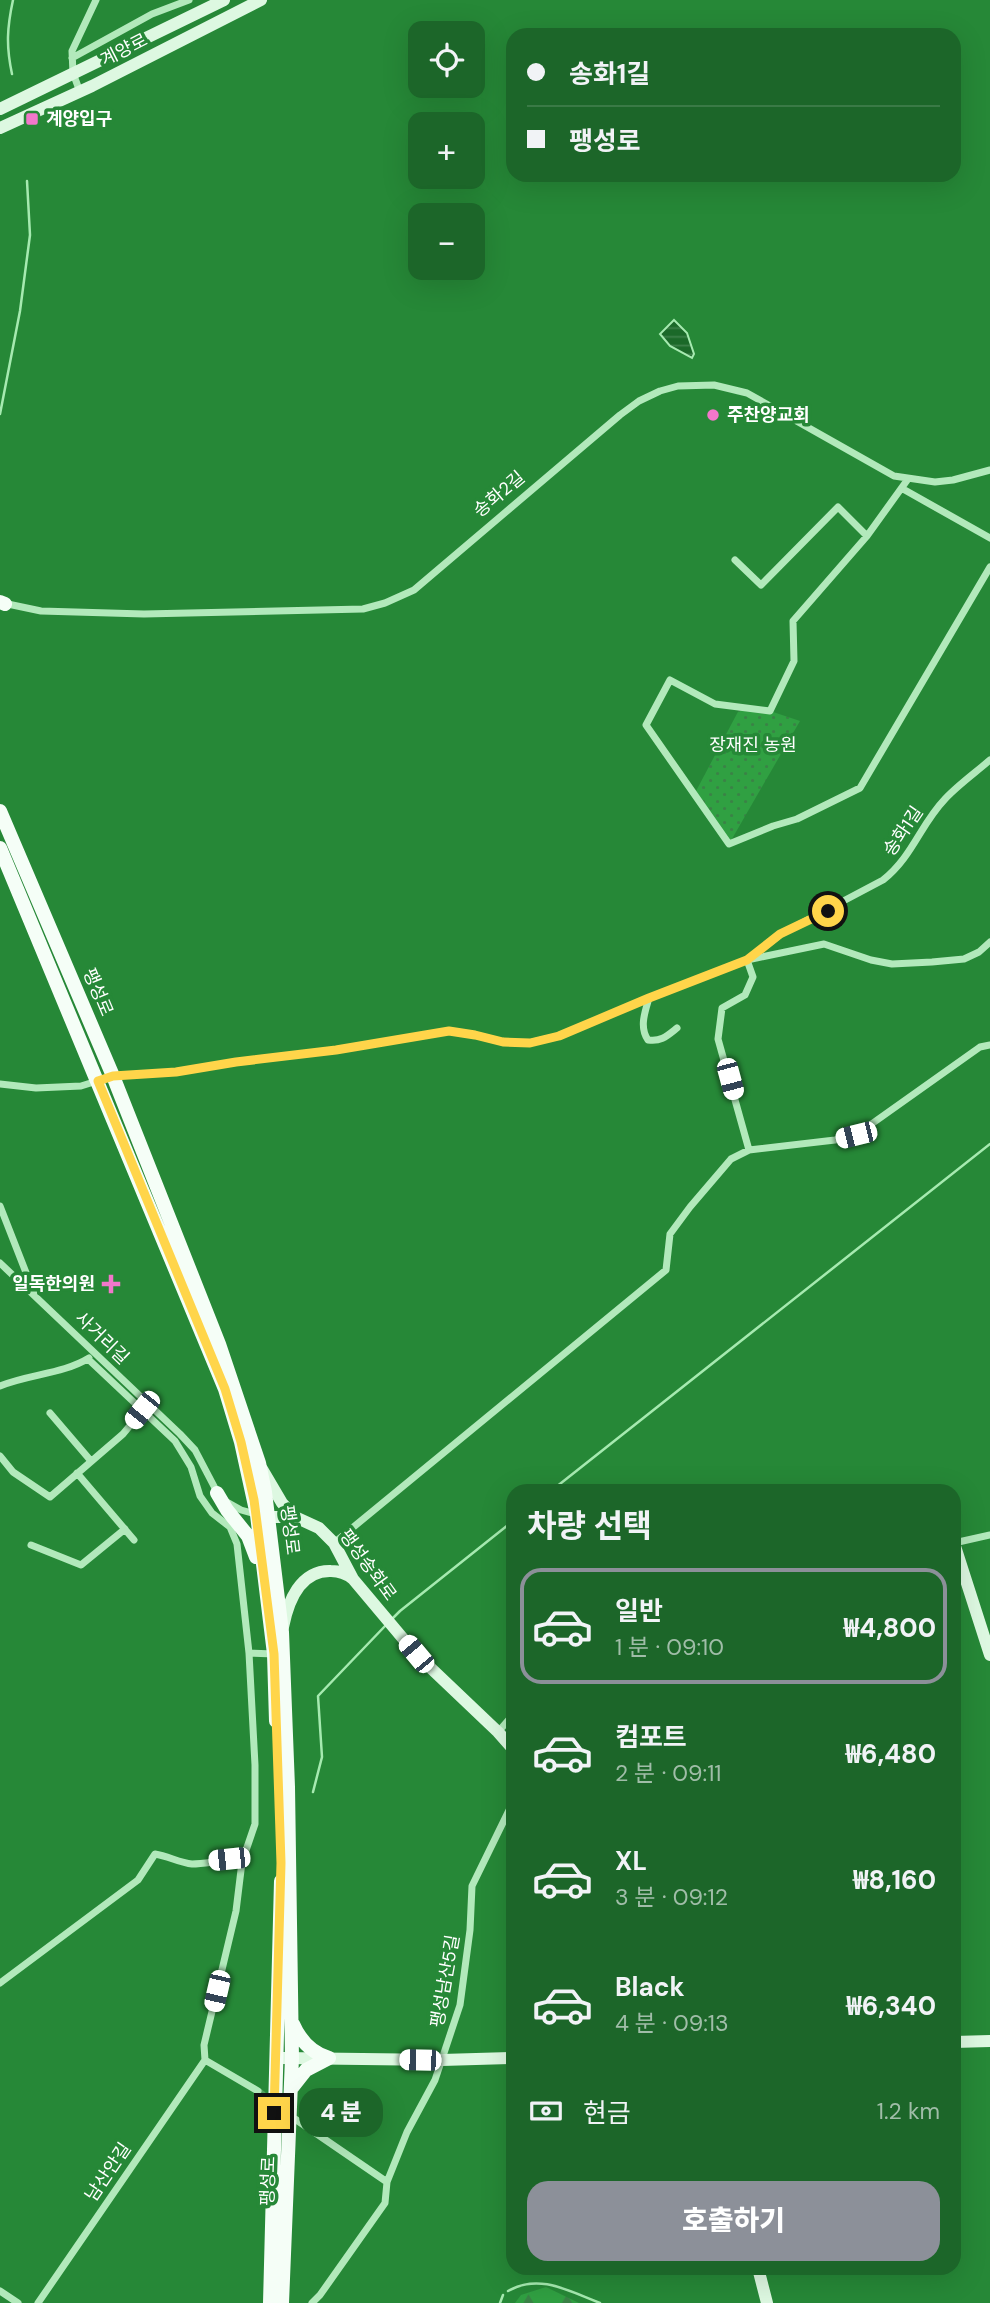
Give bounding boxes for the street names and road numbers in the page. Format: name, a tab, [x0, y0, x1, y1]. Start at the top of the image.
street label: 계양로	[96, 28, 152, 72]
street label: 송화2길	[468, 466, 530, 522]
street label: 송화1길	[878, 801, 928, 861]
street label: 팽성로	[77, 964, 119, 1020]
street label: 사거리길	[70, 1306, 134, 1370]
street label: 팽성로	[275, 1504, 305, 1556]
street label: 팽성송화로	[334, 1524, 402, 1606]
street label: 팽성남산5길	[425, 1933, 465, 2029]
street label: 남산안길	[80, 2138, 136, 2206]
street label: 팽성로	[255, 2156, 281, 2206]

